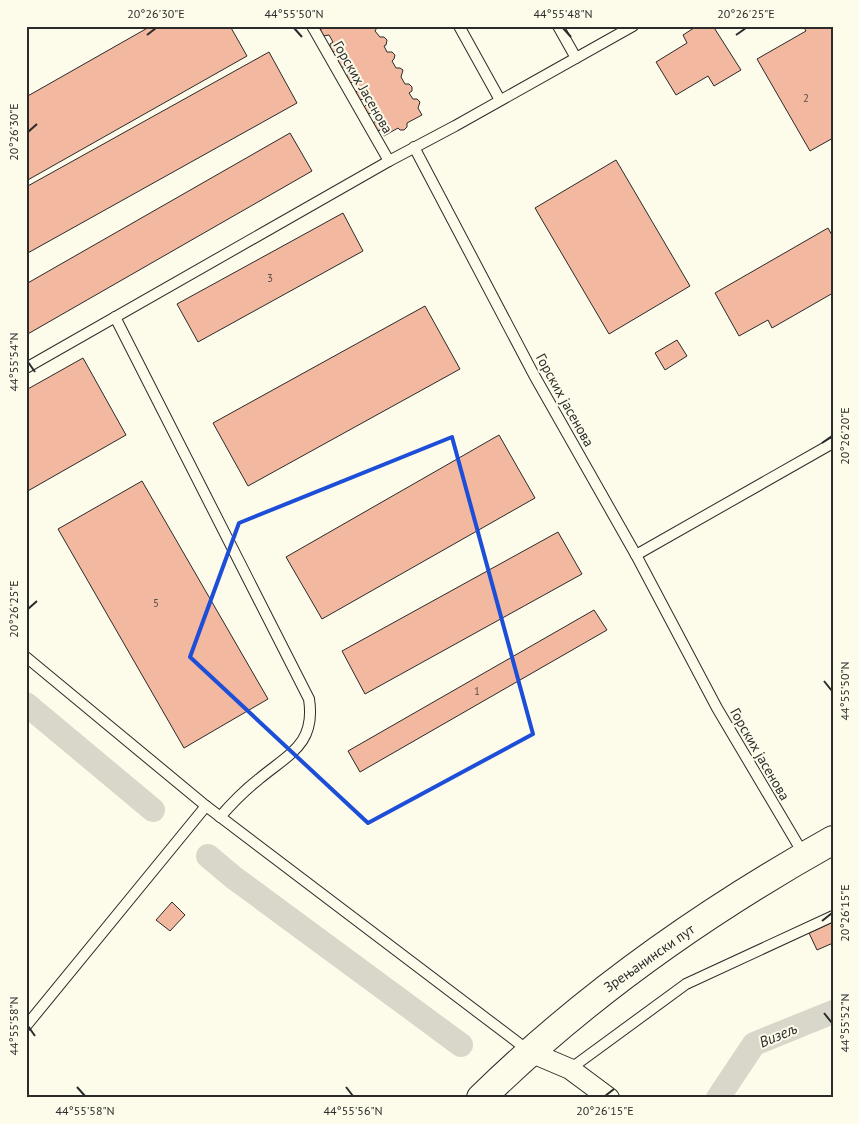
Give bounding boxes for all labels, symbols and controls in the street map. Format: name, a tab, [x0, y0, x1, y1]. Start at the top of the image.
text: 20°26'30"E	[127, 6, 185, 21]
text: 44°55'50"N	[264, 6, 324, 21]
text: 44°55'48"N	[533, 6, 593, 21]
text: 20°26'25"E	[717, 6, 775, 21]
street label: Горских Јасенова	[329, 37, 397, 137]
house number: 2	[803, 91, 809, 105]
text: 20°26'30"E	[6, 103, 21, 161]
house number: 3	[267, 271, 273, 285]
text: 44°55'54"N	[6, 332, 21, 392]
street label: Горских јасенова	[532, 350, 598, 450]
text: 20°26'20"E	[837, 407, 852, 465]
text: 20°26'25"E	[6, 580, 21, 638]
house number: 5	[153, 596, 159, 610]
text: 44°55'50"N	[837, 661, 852, 721]
house number: 1	[474, 684, 480, 698]
street label: Горских јасенова	[726, 705, 794, 803]
text: 20°26'15"E	[837, 884, 852, 942]
street label: Зрењанински пут	[600, 920, 698, 996]
text: 44°55'52"N	[837, 993, 852, 1053]
text: 44°55'58"N	[6, 996, 21, 1056]
water label: Визељ	[756, 1019, 800, 1051]
text: 44°55'58"N	[55, 1103, 115, 1118]
text: 44°55'56"N	[323, 1103, 383, 1118]
text: 20°26'15"E	[576, 1103, 634, 1118]

